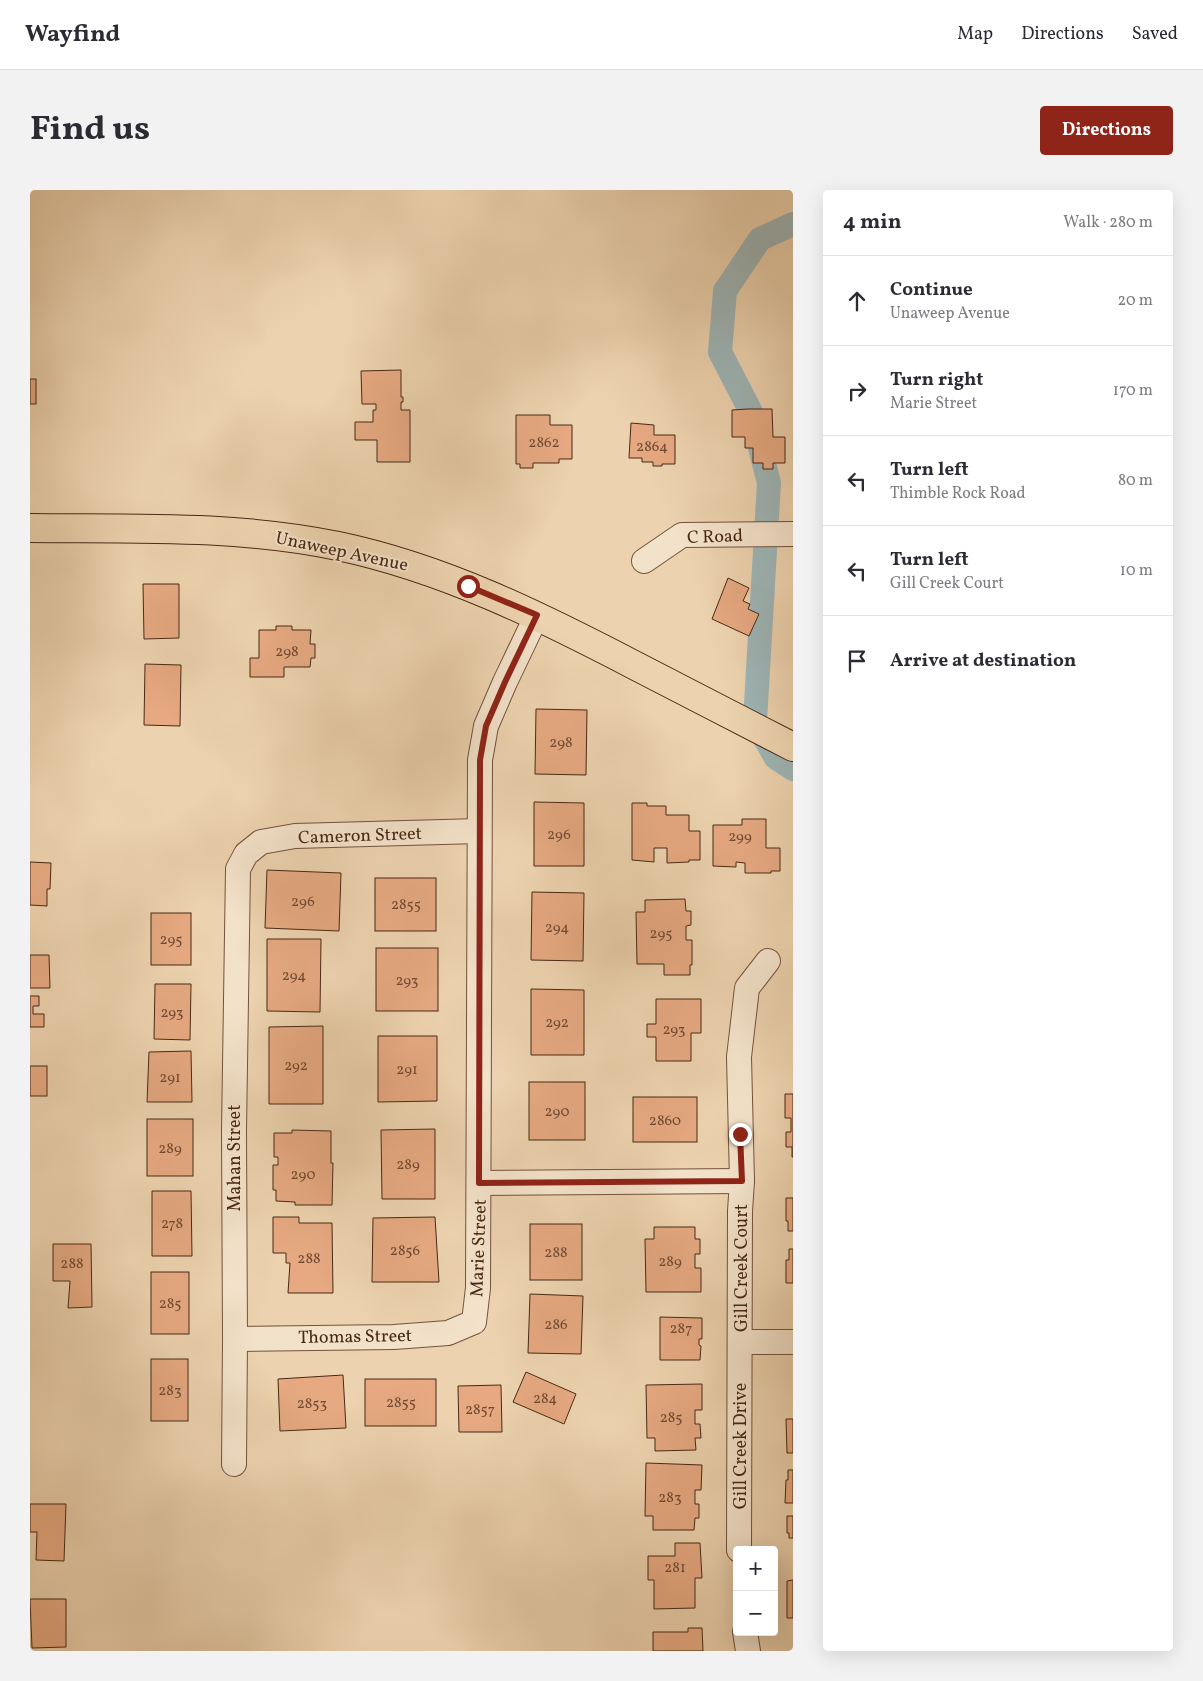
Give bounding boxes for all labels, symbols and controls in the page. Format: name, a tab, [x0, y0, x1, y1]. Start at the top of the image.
text: Wayfind	[25, 18, 120, 52]
text: Map	[957, 22, 993, 47]
text: Directions	[1021, 22, 1104, 47]
text: Saved	[1132, 22, 1178, 47]
text: Find us	[30, 106, 150, 154]
button: Directions	[1040, 106, 1173, 155]
text: 4 min	[843, 208, 902, 237]
text: Walk · 280 m	[1063, 212, 1153, 234]
text: Continue	[890, 277, 973, 303]
icon: ahead	[843, 287, 871, 315]
text: 20 m	[1118, 290, 1153, 312]
text: Unaweep Avenue	[890, 303, 1010, 325]
text: Turn right	[890, 367, 983, 393]
icon: right	[843, 377, 871, 405]
text: 170 m	[1113, 380, 1153, 402]
text: Marie Street	[890, 393, 977, 415]
house number: 2862	[528, 433, 560, 454]
house number: 2864	[636, 437, 668, 458]
text: Turn left	[890, 457, 969, 483]
icon: left	[843, 467, 871, 495]
text: 80 m	[1118, 470, 1153, 492]
text: Thimble Rock Road	[890, 483, 1026, 505]
street label: C Road	[687, 524, 743, 551]
street label: Unaweep Avenue	[273, 526, 410, 579]
text: Turn left	[890, 547, 969, 573]
icon: left	[843, 557, 871, 585]
text: 10 m	[1120, 560, 1153, 582]
text: Gill Creek Court	[890, 573, 1004, 595]
route start	[457, 575, 480, 598]
house number: 298	[275, 642, 299, 663]
icon: arrive	[843, 647, 871, 675]
text: Arrive at destination	[890, 648, 1076, 674]
house number: 298	[549, 733, 573, 754]
street label: Cameron Street	[298, 822, 422, 851]
house number: 296	[547, 825, 571, 846]
house number: 299	[728, 827, 752, 848]
house number: 296	[291, 892, 315, 913]
house number: 2855	[391, 895, 421, 916]
house number: 294	[545, 918, 569, 939]
house number: 295	[650, 924, 672, 945]
house number: 295	[160, 930, 182, 951]
house number: 294	[282, 966, 306, 987]
house number: 293	[395, 971, 419, 992]
house number: 293	[160, 1003, 184, 1024]
house number: 292	[545, 1013, 569, 1034]
house number: 293	[662, 1020, 686, 1041]
house number: 292	[284, 1056, 308, 1077]
house number: 291	[396, 1060, 418, 1081]
house number: 291	[159, 1068, 181, 1089]
house number: 290	[544, 1102, 570, 1123]
street label: Mahan Street	[223, 1105, 248, 1211]
house number: 2860	[649, 1111, 681, 1132]
route end	[729, 1123, 752, 1146]
house number: 289	[158, 1139, 182, 1160]
house number: 289	[396, 1155, 420, 1176]
house number: 290	[290, 1165, 316, 1186]
street label: Marie Street	[465, 1199, 494, 1297]
street label: Gill Creek Court	[730, 1204, 755, 1332]
house number: 278	[161, 1214, 183, 1235]
house number: 2856	[390, 1241, 420, 1262]
house number: 288	[544, 1243, 568, 1264]
house number: 288	[297, 1249, 321, 1270]
house number: 289	[658, 1252, 682, 1273]
house number: 288	[60, 1254, 84, 1275]
house number: 285	[159, 1294, 181, 1315]
house number: 286	[544, 1315, 568, 1336]
house number: 287	[670, 1319, 692, 1340]
street label: Thomas Street	[298, 1324, 412, 1351]
house number: 283	[158, 1381, 182, 1402]
street label: Gill Creek Drive	[729, 1383, 754, 1509]
house number: 284	[533, 1389, 557, 1410]
house number: 2855	[386, 1393, 416, 1414]
house number: 2853	[297, 1394, 327, 1415]
house number: 2857	[465, 1400, 495, 1421]
house number: 285	[660, 1408, 682, 1429]
house number: 283	[658, 1488, 682, 1509]
map controls	[733, 1546, 778, 1636]
button: +	[733, 1546, 778, 1591]
house number: 281	[664, 1558, 686, 1579]
button: −	[733, 1591, 778, 1636]

